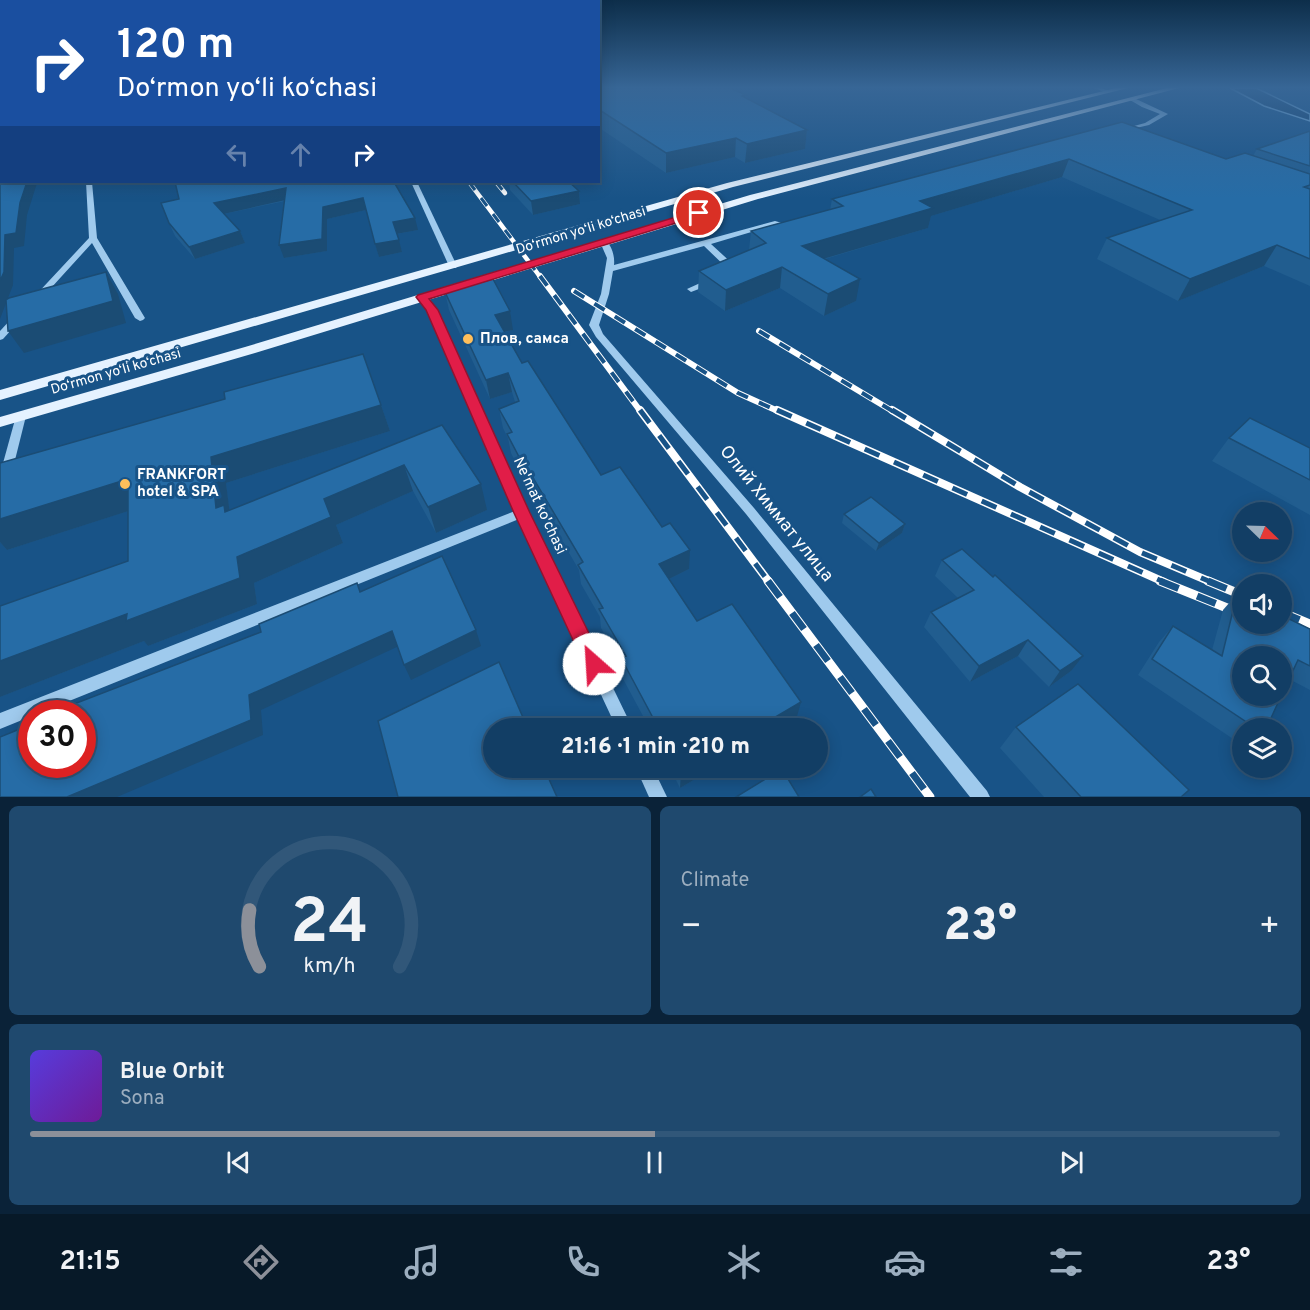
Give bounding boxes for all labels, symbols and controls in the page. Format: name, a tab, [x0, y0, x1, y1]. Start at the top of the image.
text: 120 m	[117, 20, 234, 73]
icon: right	[18, 24, 96, 102]
text: Do‘rmon yo‘li ko‘chasi	[117, 72, 377, 106]
icon: left	[221, 138, 254, 171]
icon: ahead	[284, 138, 317, 171]
icon: right	[347, 138, 380, 171]
pin	[673, 187, 724, 238]
icon: arrive	[682, 196, 715, 229]
street label: Do‘rmon yo‘li ko‘chasi	[514, 203, 648, 259]
place label: Плов, самса	[480, 330, 569, 349]
marker: Плов, самса	[461, 332, 475, 346]
street label: Do‘rmon yo‘li ko‘chasi	[49, 345, 183, 399]
street label: Олий Химмат улица	[714, 441, 838, 587]
street label: Ne'mat ko'chasi	[508, 454, 570, 558]
place label: FRANKFORT hotel & SPA	[137, 466, 226, 502]
marker: FRANKFORT hotel & SPA	[118, 477, 132, 491]
north arrow	[1232, 502, 1292, 562]
map controls	[1232, 502, 1292, 778]
button: sound	[1232, 574, 1292, 634]
position arrow	[562, 632, 626, 696]
button: search	[1232, 646, 1292, 706]
speed limit sign: 30	[18, 700, 96, 778]
button: layers	[1232, 718, 1292, 778]
text: 21:16 · 1 min · 210 m	[561, 734, 750, 761]
text: Climate	[681, 868, 749, 894]
text: 24	[291, 886, 369, 965]
text: 23°	[944, 899, 1017, 956]
text: −	[681, 907, 702, 949]
text: +	[1259, 907, 1280, 949]
text: km/h	[304, 954, 356, 981]
text: Blue Orbit	[120, 1059, 225, 1086]
text: Sona	[120, 1086, 165, 1112]
icon: previous	[222, 1146, 255, 1179]
icon: pause	[638, 1146, 671, 1179]
icon: next	[1055, 1146, 1088, 1179]
icon: directions	[240, 1241, 282, 1283]
icon: music	[401, 1241, 443, 1283]
icon: phone	[562, 1241, 604, 1283]
icon: climate	[723, 1241, 765, 1283]
icon: car	[884, 1241, 926, 1283]
icon: filters	[1045, 1241, 1087, 1283]
text: 21:15	[60, 1245, 121, 1279]
text: 23°	[1206, 1245, 1250, 1279]

